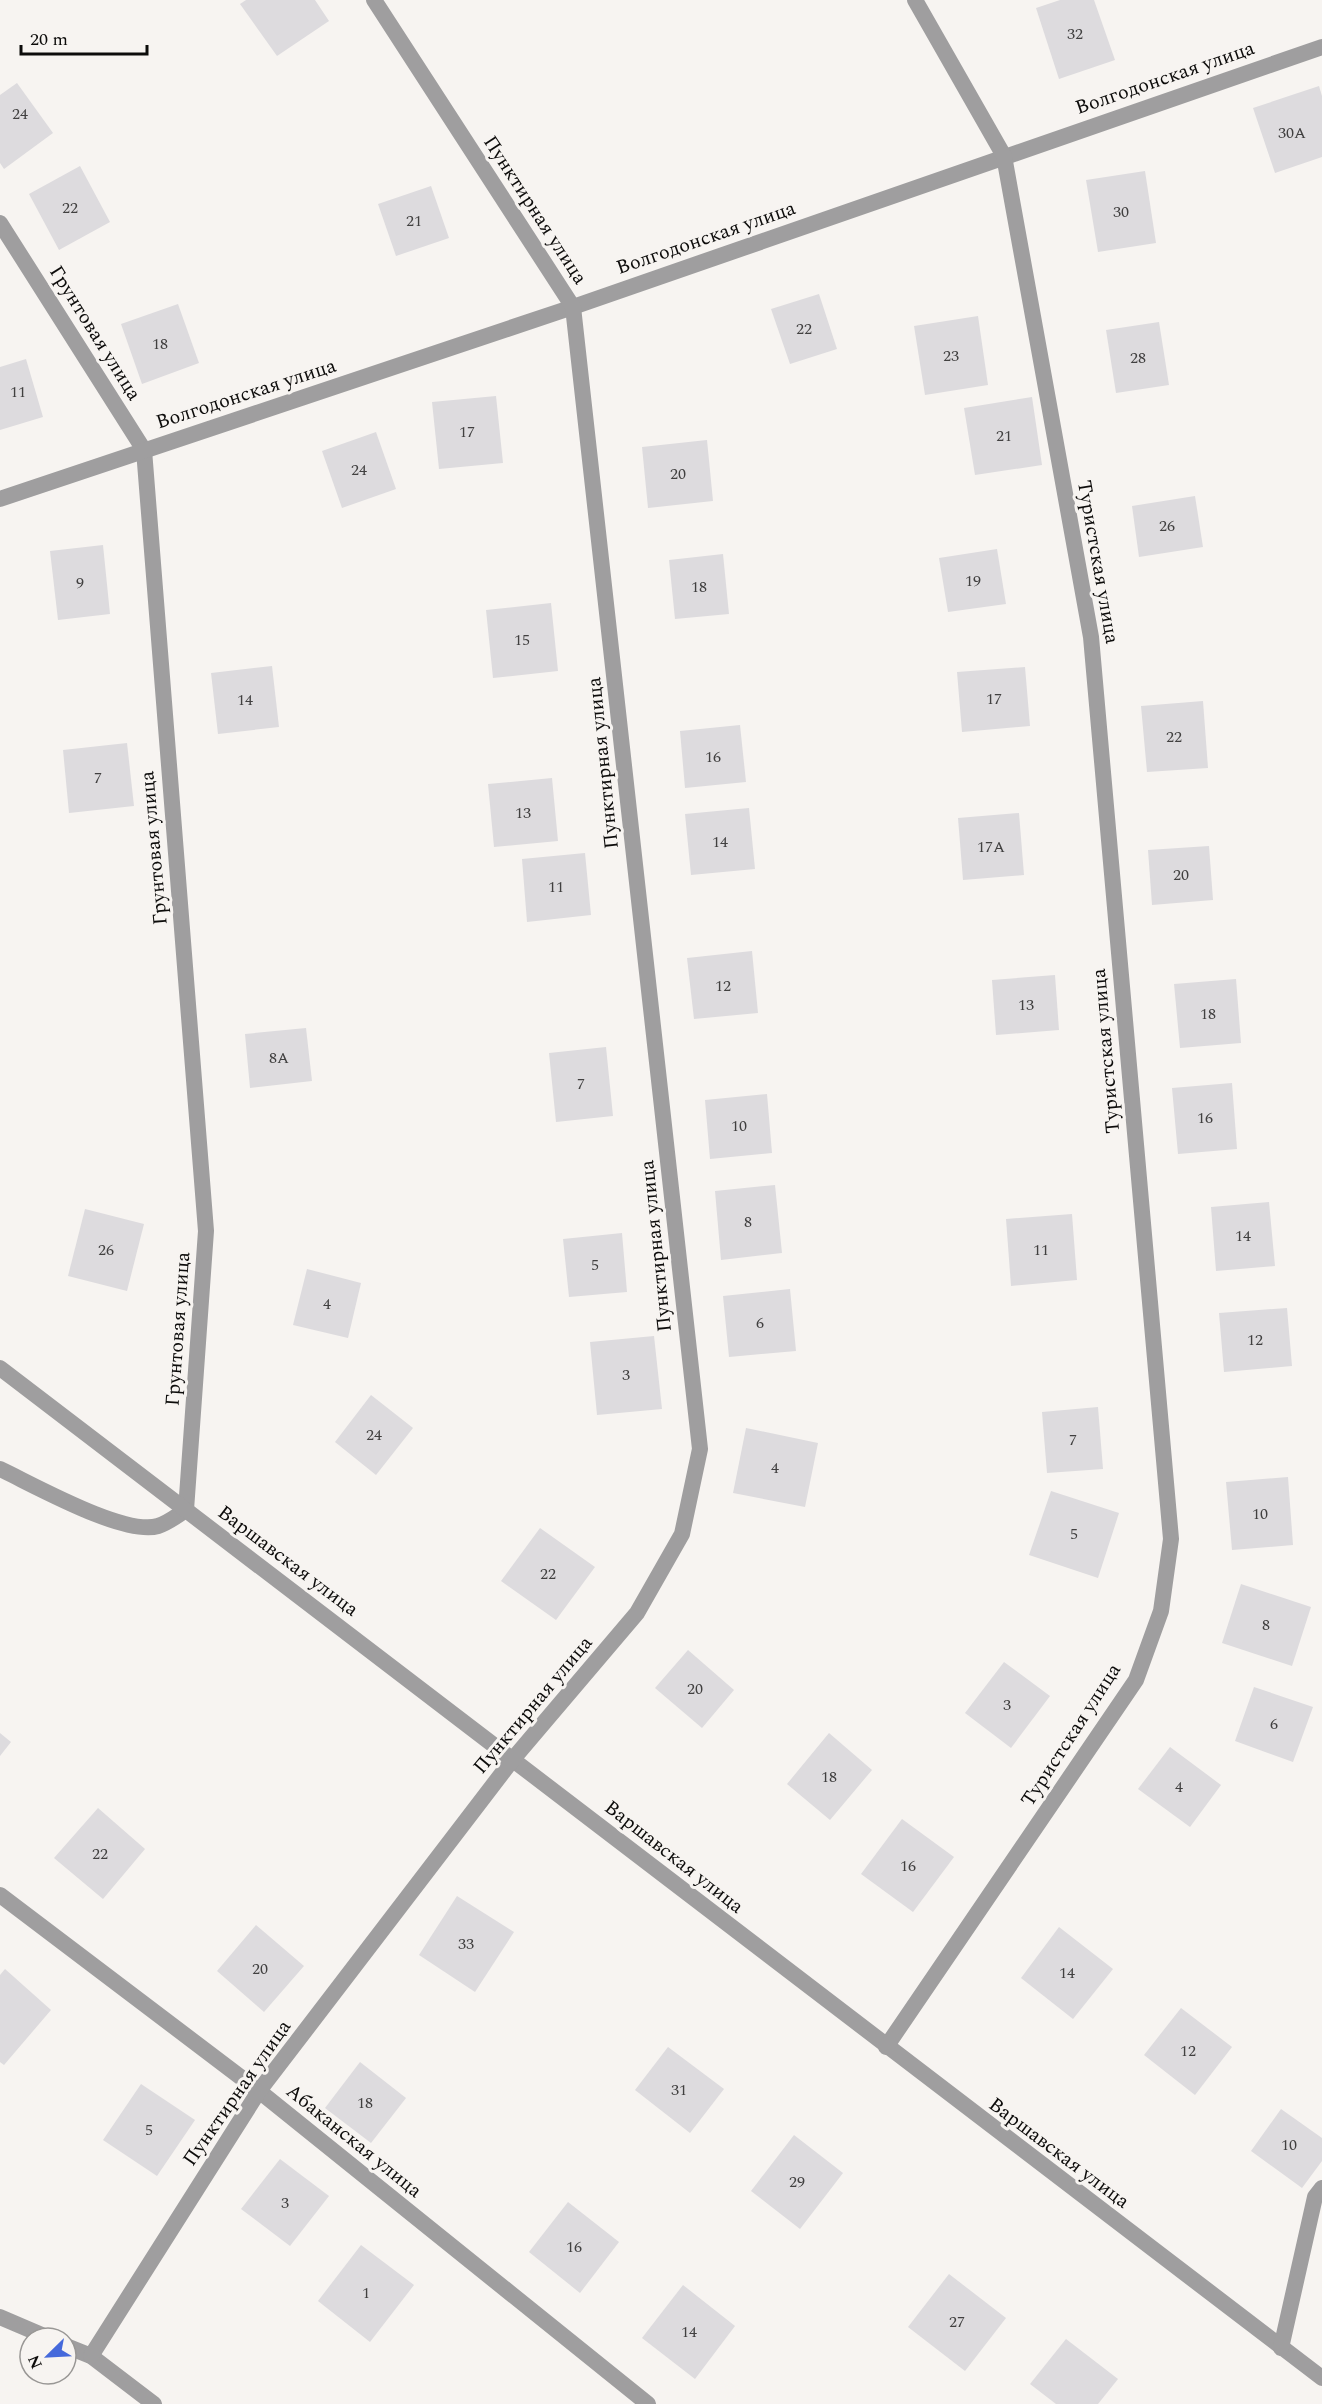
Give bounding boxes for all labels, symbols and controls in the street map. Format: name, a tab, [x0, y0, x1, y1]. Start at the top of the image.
scale bar	[21, 18, 147, 56]
house number: 32	[1067, 22, 1083, 46]
text: 20 m	[30, 26, 68, 53]
street label: Волгодонская улица	[1071, 33, 1259, 123]
house number: 24	[12, 102, 28, 126]
house number: 30А	[1278, 121, 1306, 145]
street label: Пунктирная улица	[475, 129, 595, 291]
street label: Волгодонская улица	[612, 193, 800, 283]
house number: 22	[62, 196, 78, 220]
house number: 30	[1113, 200, 1129, 224]
house number: 21	[406, 209, 422, 233]
street label: Грунтовая улица	[41, 260, 149, 407]
house number: 22	[796, 317, 812, 341]
house number: 18	[152, 332, 168, 356]
house number: 23	[943, 344, 959, 368]
house number: 28	[1130, 346, 1146, 370]
street label: Волгодонская улица	[152, 351, 340, 437]
house number: 11	[10, 380, 26, 404]
house number: 17	[459, 420, 475, 444]
house number: 21	[996, 424, 1012, 448]
house number: 24	[351, 458, 367, 482]
house number: 20	[670, 462, 686, 486]
street label: Туристская улица	[1069, 478, 1127, 646]
house number: 26	[1159, 514, 1175, 538]
house number: 19	[965, 569, 981, 593]
house number: 9	[76, 571, 84, 595]
house number: 18	[691, 575, 707, 599]
house number: 15	[514, 628, 530, 652]
street label: Пунктирная улица	[579, 675, 627, 850]
house number: 17	[986, 687, 1002, 711]
house number: 14	[237, 688, 253, 712]
house number: 22	[1166, 725, 1182, 749]
house number: 16	[705, 745, 721, 769]
house number: 7	[94, 766, 102, 790]
street label: Грунтовая улица	[132, 770, 176, 926]
house number: 13	[515, 801, 531, 825]
house number: 14	[712, 830, 728, 854]
house number: 17А	[977, 835, 1005, 859]
house number: 20	[1173, 863, 1189, 887]
house number: 11	[548, 875, 564, 899]
street label: Туристская улица	[1084, 967, 1128, 1135]
house number: 12	[715, 974, 731, 998]
house number: 13	[1018, 993, 1034, 1017]
house number: 18	[1200, 1002, 1216, 1026]
house number: 8А	[269, 1046, 289, 1070]
house number: 7	[577, 1072, 585, 1096]
house number: 16	[1197, 1106, 1213, 1130]
house number: 10	[731, 1114, 747, 1138]
street label: Пунктирная улица	[632, 1158, 680, 1333]
house number: 8	[744, 1210, 752, 1234]
house number: 14	[1235, 1224, 1251, 1248]
house number: 26	[98, 1238, 114, 1262]
house number: 11	[1033, 1238, 1049, 1262]
street label: Грунтовая улица	[158, 1251, 198, 1407]
house number: 5	[591, 1253, 599, 1277]
house number: 4	[323, 1292, 331, 1316]
house number: 6	[756, 1311, 764, 1335]
house number: 12	[1247, 1328, 1263, 1352]
house number: 3	[622, 1363, 630, 1387]
house number: 24	[366, 1423, 382, 1447]
house number: 7	[1069, 1428, 1077, 1452]
house number: 4	[771, 1456, 779, 1480]
street label: Варшавская улица	[211, 1498, 365, 1624]
house number: 10	[1252, 1502, 1268, 1526]
house number: 5	[1070, 1522, 1078, 1546]
house number: 22	[540, 1562, 556, 1586]
house number: 8	[1262, 1613, 1270, 1637]
street label: Пунктирная улица	[466, 1629, 600, 1781]
street label: Туристская улица	[1013, 1657, 1129, 1813]
house number: 20	[687, 1677, 703, 1701]
house number: 3	[1003, 1693, 1011, 1717]
house number: 6	[1270, 1712, 1278, 1736]
house number: 18	[821, 1765, 837, 1789]
house number: 4	[1175, 1775, 1183, 1799]
street label: Варшавская улица	[598, 1793, 750, 1921]
house number: 22	[92, 1842, 108, 1866]
house number: 16	[900, 1854, 916, 1878]
house number: 33	[458, 1932, 474, 1956]
house number: 20	[252, 1957, 268, 1981]
house number: 14	[1059, 1961, 1075, 1985]
street label: Пунктирная улица	[175, 2014, 299, 2172]
house number: 12	[1180, 2039, 1196, 2063]
street label: Абаканская улица	[279, 2077, 429, 2206]
house number: 31	[671, 2078, 687, 2102]
street label: Варшавская улица	[982, 2090, 1136, 2216]
house number: 18	[357, 2091, 373, 2115]
house number: 5	[145, 2118, 153, 2142]
house number: 10	[1281, 2133, 1297, 2157]
house number: 29	[789, 2170, 805, 2194]
house number: 3	[281, 2191, 289, 2215]
house number: 16	[566, 2235, 582, 2259]
house number: 1	[362, 2281, 370, 2305]
house number: 27	[949, 2310, 965, 2334]
house number: 14	[681, 2320, 697, 2344]
north arrow	[18, 2326, 78, 2386]
text: N	[22, 2351, 49, 2373]

